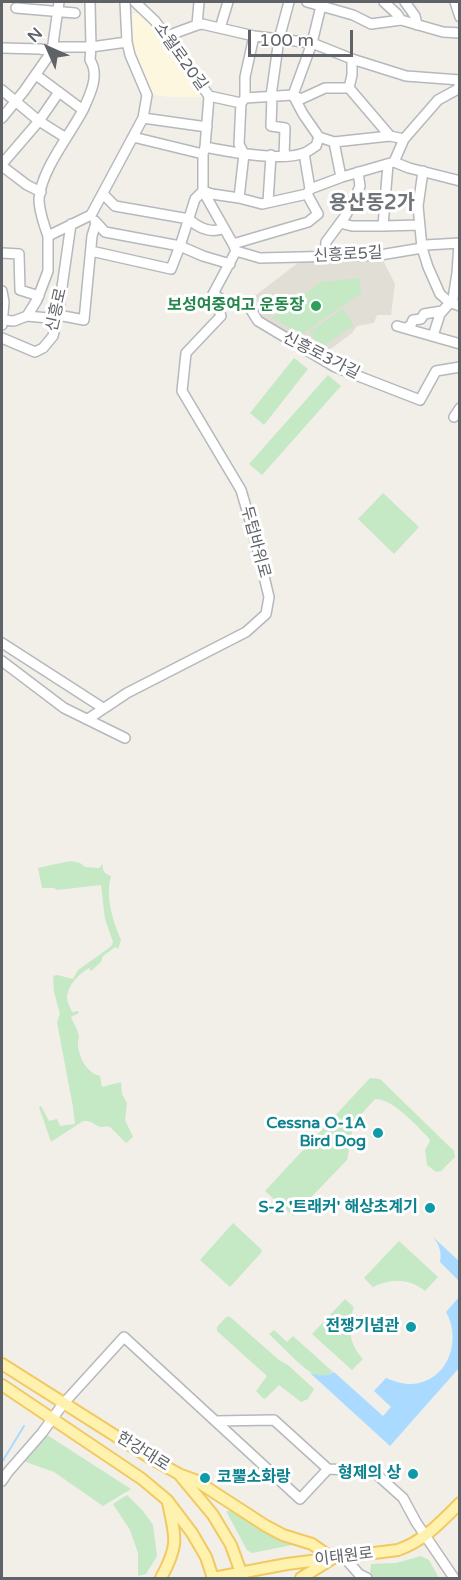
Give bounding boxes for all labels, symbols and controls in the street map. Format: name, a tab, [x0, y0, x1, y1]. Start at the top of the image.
north arrow	[18, 18, 78, 78]
scale bar	[251, 18, 356, 56]
street label: 소월로20길	[149, 19, 211, 95]
text: N	[24, 24, 47, 47]
text: 100 m	[259, 29, 314, 51]
district label: 용산동2가	[329, 192, 415, 216]
street label: 신흥로5길	[313, 244, 383, 266]
street label: 신흥로	[43, 286, 71, 334]
place label: 보성여중여고 운동장	[167, 296, 304, 316]
marker: 보성여중여고 운동장	[309, 299, 323, 313]
street label: 신흥로3가길	[279, 328, 363, 384]
street label: 두텁바위로	[236, 504, 274, 580]
place label: Cessna O-1A Bird Dog	[266, 1114, 366, 1152]
marker: Cessna O-1A Bird Dog	[371, 1126, 385, 1140]
place label: S-2 '트래커' 해상초계기	[258, 1198, 418, 1218]
marker: S-2 '트래커' 해상초계기	[423, 1201, 437, 1215]
place label: 전쟁기념관	[325, 1317, 399, 1337]
marker: 전쟁기념관	[404, 1320, 418, 1334]
street label: 한강대로	[113, 1428, 173, 1476]
place label: 형제의 상	[338, 1464, 401, 1484]
marker: 형제의 상	[406, 1467, 420, 1481]
place label: 코뿔소화랑	[217, 1468, 291, 1488]
marker: 코뿔소화랑	[198, 1471, 212, 1485]
street label: 이태원로	[314, 1544, 374, 1570]

